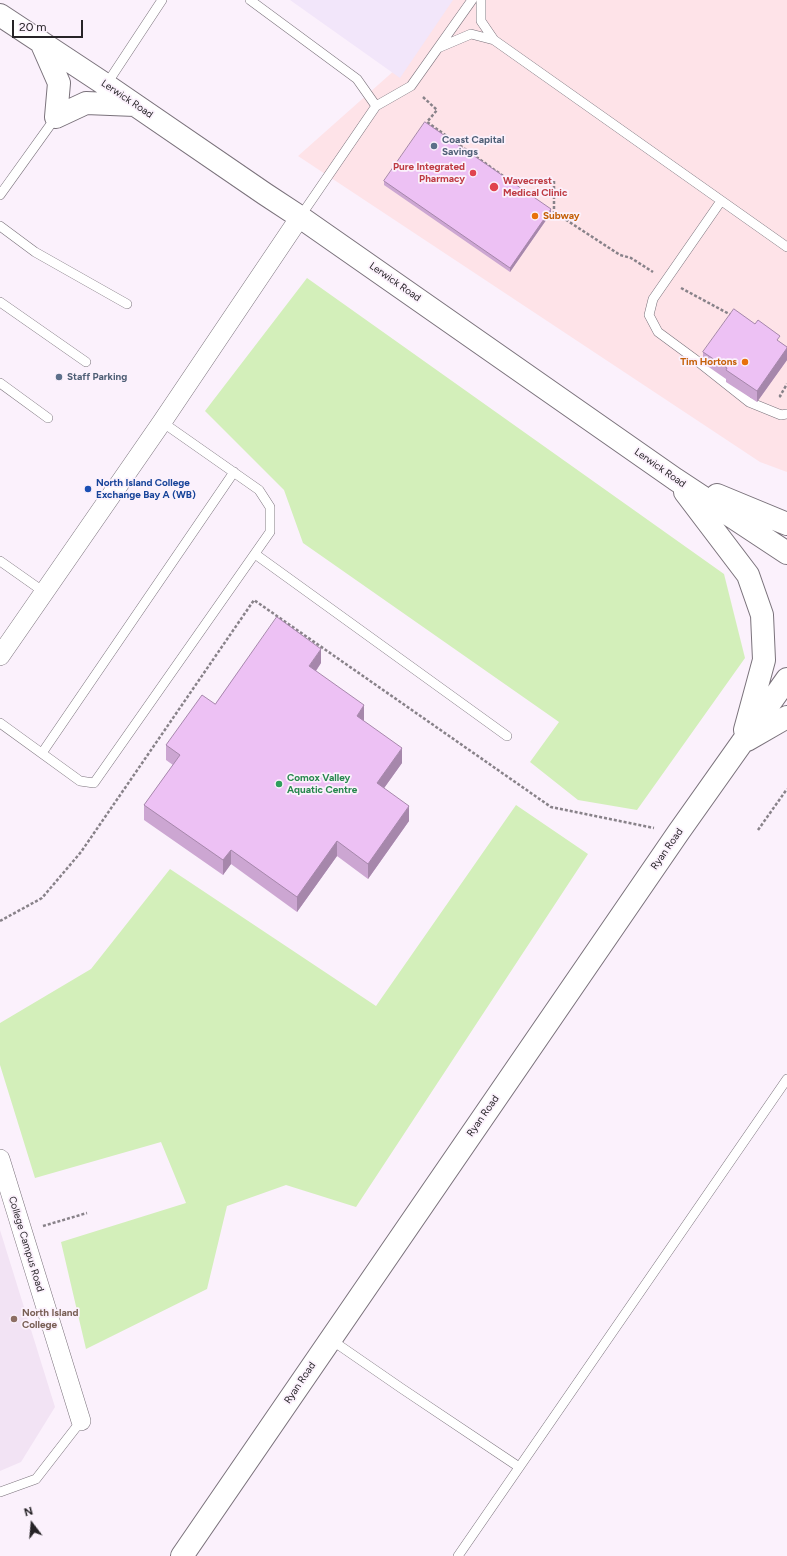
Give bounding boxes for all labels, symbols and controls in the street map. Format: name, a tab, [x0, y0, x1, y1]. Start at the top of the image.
scale bar	[14, 12, 85, 38]
text: 20 m	[19, 20, 47, 34]
street label: Lerwick Road	[99, 77, 155, 121]
place label: Coast Capital Savings	[442, 134, 504, 158]
marker: Coast Capital Savings	[429, 141, 439, 151]
place label: Pure Integrated Pharmacy	[393, 161, 465, 184]
marker: Pure Integrated Pharmacy	[468, 168, 478, 178]
place label: Wavecrest Medical Clinic	[503, 175, 567, 198]
marker: Wavecrest Medical Clinic	[488, 181, 500, 193]
place label: Subway	[543, 210, 580, 222]
marker: Subway	[530, 211, 540, 221]
street label: Lerwick Road	[367, 260, 423, 304]
place label: Tim Hortons	[680, 356, 737, 368]
marker: Tim Hortons	[740, 357, 750, 367]
place label: Staff Parking	[67, 371, 127, 383]
marker: Staff Parking	[54, 372, 64, 382]
street label: Lerwick Road	[632, 446, 688, 490]
place label: North Island College Exchange Bay A (WB)	[96, 477, 196, 500]
marker: North Island College Exchange Bay A (WB)	[83, 484, 93, 494]
place label: Comox Valley Aquatic Centre	[287, 772, 357, 796]
marker: Comox Valley Aquatic Centre	[274, 779, 284, 789]
street label: Ryan Road	[648, 826, 686, 872]
street label: Ryan Road	[464, 1093, 502, 1139]
street label: College Campus Road	[6, 1195, 46, 1293]
place label: North Island College	[22, 1307, 78, 1330]
marker: North Island College	[9, 1314, 19, 1324]
street label: Ryan Road	[282, 1360, 318, 1406]
north arrow	[12, 1504, 52, 1544]
text: N	[23, 1505, 34, 1519]

